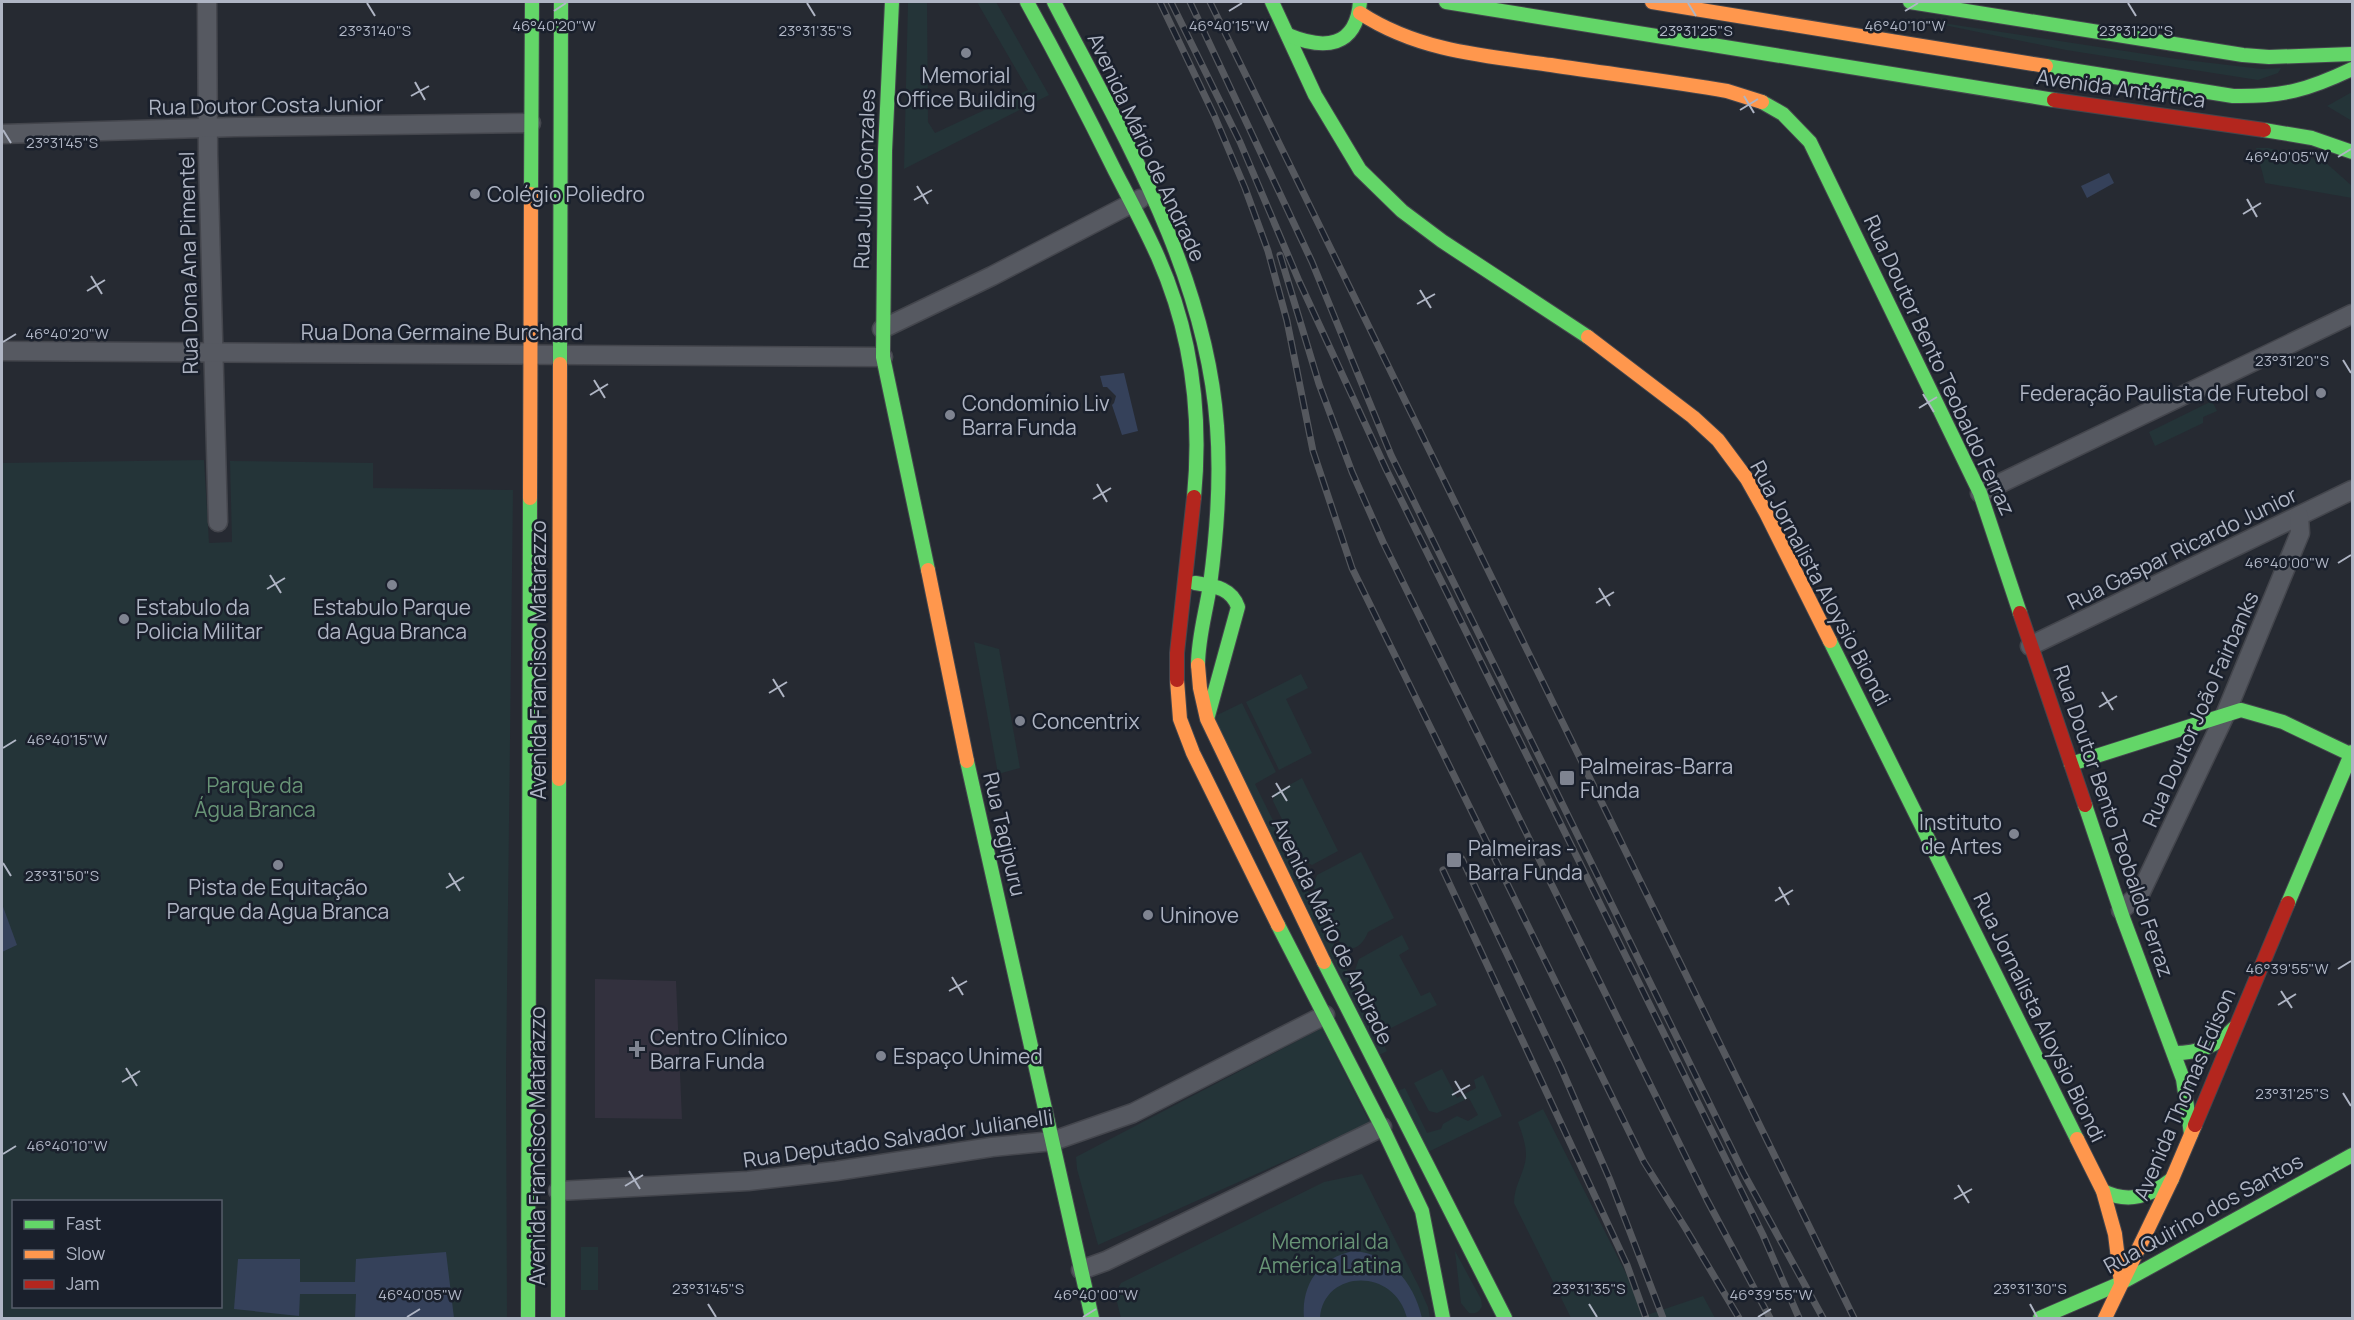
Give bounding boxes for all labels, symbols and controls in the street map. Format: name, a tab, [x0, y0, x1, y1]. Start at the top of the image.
text: 46°40'20"W	[512, 15, 596, 36]
text: 46°40'15"W	[1189, 15, 1269, 36]
text: 46°40'10"W	[1864, 15, 1946, 36]
text: 23°31'40"S	[339, 20, 411, 41]
text: 23°31'35"S	[778, 20, 852, 41]
text: 23°31'25"S	[1659, 20, 1733, 41]
text: 23°31'20"S	[2099, 20, 2173, 41]
street label: Avenida Mário de Andrade	[1082, 28, 1212, 266]
marker: Memorial Office Building	[959, 46, 973, 60]
place label: Memorial Office Building	[896, 61, 1036, 113]
street label: Avenida Antártica	[2035, 62, 2207, 114]
street label: Rua Julio Gonzales	[847, 88, 881, 270]
street label: Rua Doutor Costa Junior	[148, 89, 384, 121]
text: 23°31'45"S	[26, 132, 98, 153]
text: 46°40'05"W	[2245, 146, 2329, 167]
street label: Rua Dona Ana Pimentel	[172, 151, 204, 375]
place label: Colégio Poliedro	[487, 180, 645, 208]
marker: Colégio Poliedro	[468, 187, 482, 201]
street label: Rua Doutor Bento Teobaldo Ferraz	[1858, 210, 2022, 520]
street label: Rua Dona Germaine Burchard	[301, 318, 583, 346]
text: 46°40'20"W	[25, 323, 109, 344]
text: 23°31'20"S	[2255, 350, 2329, 371]
place label: Federação Paulista de Futebol	[2020, 379, 2309, 407]
marker: Federação Paulista de Futebol	[2314, 386, 2328, 400]
place label: Condomínio Liv Barra Funda	[962, 389, 1110, 441]
marker: Condomínio Liv Barra Funda	[943, 408, 957, 422]
street label: Rua Jornalista Aloysio Biondi	[1744, 455, 1898, 711]
street label: Rua Gaspar Ricardo Junior	[2062, 480, 2302, 616]
street label: Avenida Francisco Matarazzo	[524, 520, 552, 800]
text: 46°40'00"W	[2245, 552, 2329, 573]
marker: Estabulo Parque da Agua Branca	[385, 578, 399, 592]
street label: Rua Doutor João Fairbanks	[2135, 587, 2265, 831]
place label: Estabulo da Policia Militar	[136, 593, 263, 645]
place label: Estabulo Parque da Agua Branca	[313, 593, 471, 645]
marker: Estabulo da Policia Militar	[117, 612, 131, 626]
street label: Rua Doutor Bento Teobaldo Ferraz	[2047, 661, 2181, 981]
place label: Concentrix	[1032, 707, 1140, 735]
marker: Concentrix	[1013, 714, 1027, 728]
text: 46°40'15"W	[27, 729, 107, 750]
place label: Palmeiras-Barra Funda	[1580, 752, 1733, 804]
street label: Rua Tagipuru	[977, 769, 1033, 899]
marker: Palmeiras-Barra Funda	[1558, 769, 1576, 787]
park label: Parque da Água Branca	[194, 771, 316, 823]
place label: Instituto de Artes	[1919, 808, 2002, 860]
street label: Avenida Mário de Andrade	[1266, 813, 1400, 1049]
marker: Instituto de Artes	[2007, 827, 2021, 841]
place label: Palmeiras - Barra Funda	[1468, 834, 1583, 886]
marker: Palmeiras - Barra Funda	[1445, 851, 1463, 869]
marker: Pista de Equitação Parque da Agua Branca	[271, 858, 285, 872]
text: 23°31'50"S	[25, 865, 99, 886]
place label: Pista de Equitação Parque da Agua Branca	[167, 873, 389, 925]
street label: Rua Jornalista Aloysio Biondi	[1967, 888, 2113, 1146]
place label: Uninove	[1160, 901, 1239, 929]
marker: Uninove	[1141, 908, 1155, 922]
text: 46°39'55"W	[2246, 958, 2328, 979]
street label: Avenida Thomas Edison	[2127, 984, 2241, 1204]
street label: Avenida Francisco Matarazzo	[523, 1006, 551, 1286]
place label: Centro Clínico Barra Funda	[650, 1023, 788, 1075]
marker: Centro Clínico Barra Funda	[628, 1040, 646, 1058]
place label: Espaço Unimed	[893, 1042, 1043, 1070]
marker: Espaço Unimed	[874, 1049, 888, 1063]
text: 23°31'25"S	[2255, 1083, 2329, 1104]
street label: Rua Deputado Salvador Julianelli	[741, 1102, 1055, 1174]
text: 46°40'10"W	[26, 1135, 108, 1156]
street label: Rua Quirino dos Santos	[2098, 1146, 2308, 1280]
legend	[12, 1200, 222, 1308]
text: Fast	[66, 1211, 101, 1235]
park label: Memorial da América Latina	[1258, 1227, 1402, 1279]
text: Slow	[66, 1241, 106, 1265]
text: Jam	[66, 1271, 100, 1295]
text: 23°31'45"S	[672, 1278, 744, 1299]
text: 23°31'35"S	[1552, 1278, 1626, 1299]
text: 23°31'30"S	[1993, 1278, 2067, 1299]
text: 46°40'05"W	[378, 1284, 462, 1305]
text: 46°40'00"W	[1054, 1284, 1138, 1305]
text: 46°39'55"W	[1730, 1284, 1812, 1305]

